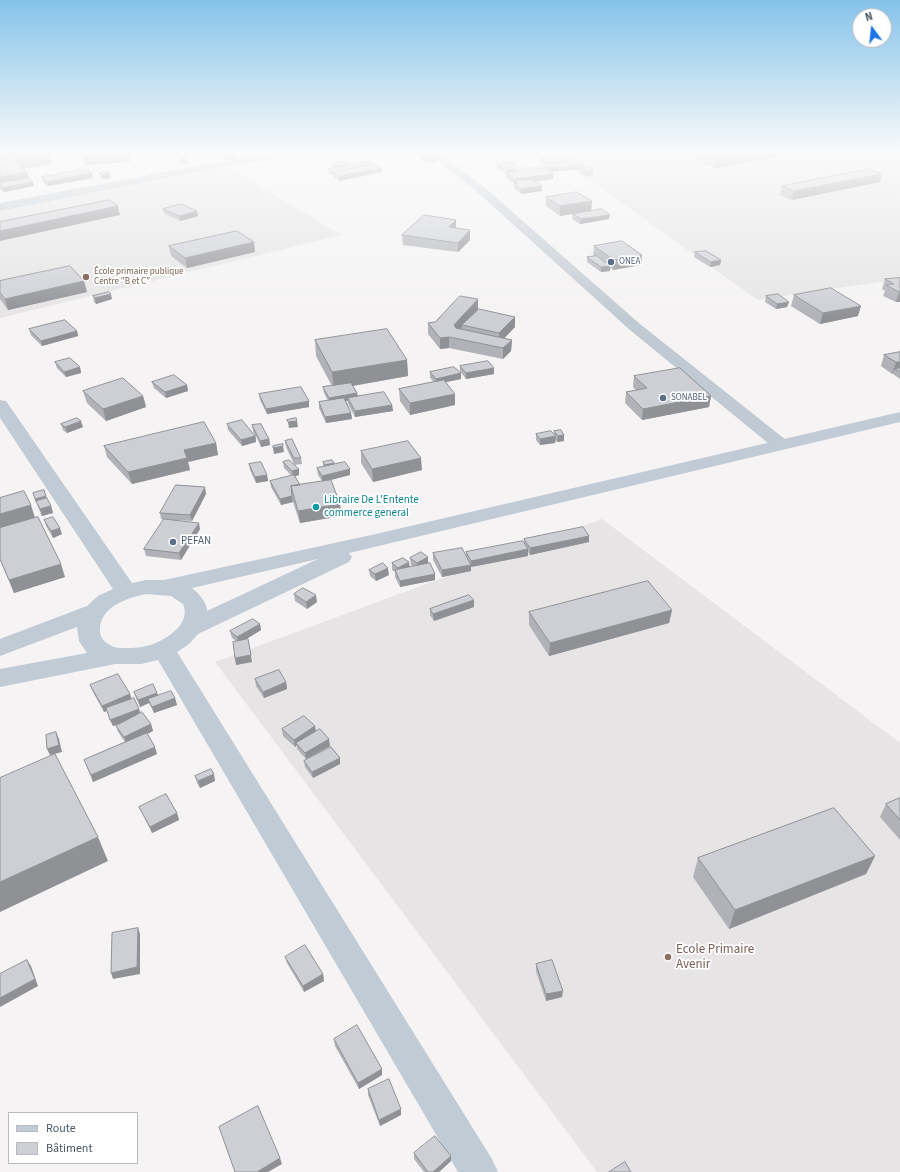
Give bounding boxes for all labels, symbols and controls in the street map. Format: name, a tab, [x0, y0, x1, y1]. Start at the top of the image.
north arrow	[852, 8, 892, 48]
text: N	[864, 9, 874, 25]
marker: ONEA	[606, 257, 616, 267]
place label: ONEA	[619, 257, 640, 267]
place label: École primaire publique Centre "B et C"	[94, 267, 184, 288]
marker: École primaire publique Centre "B et C"	[81, 272, 91, 282]
marker: SONABEL	[658, 393, 668, 403]
place label: SONABEL	[671, 393, 707, 403]
place label: Libraire De L'Entente commerce general	[324, 494, 419, 520]
marker: Libraire De L'Entente commerce general	[311, 502, 321, 512]
place label: PEFAN	[181, 535, 211, 549]
marker: PEFAN	[168, 537, 178, 547]
place label: Ecole Primaire Avenir	[676, 942, 754, 973]
marker: Ecole Primaire Avenir	[663, 952, 673, 962]
legend	[8, 1112, 138, 1164]
text: Route	[46, 1120, 76, 1137]
text: Bâtiment	[46, 1140, 92, 1157]

